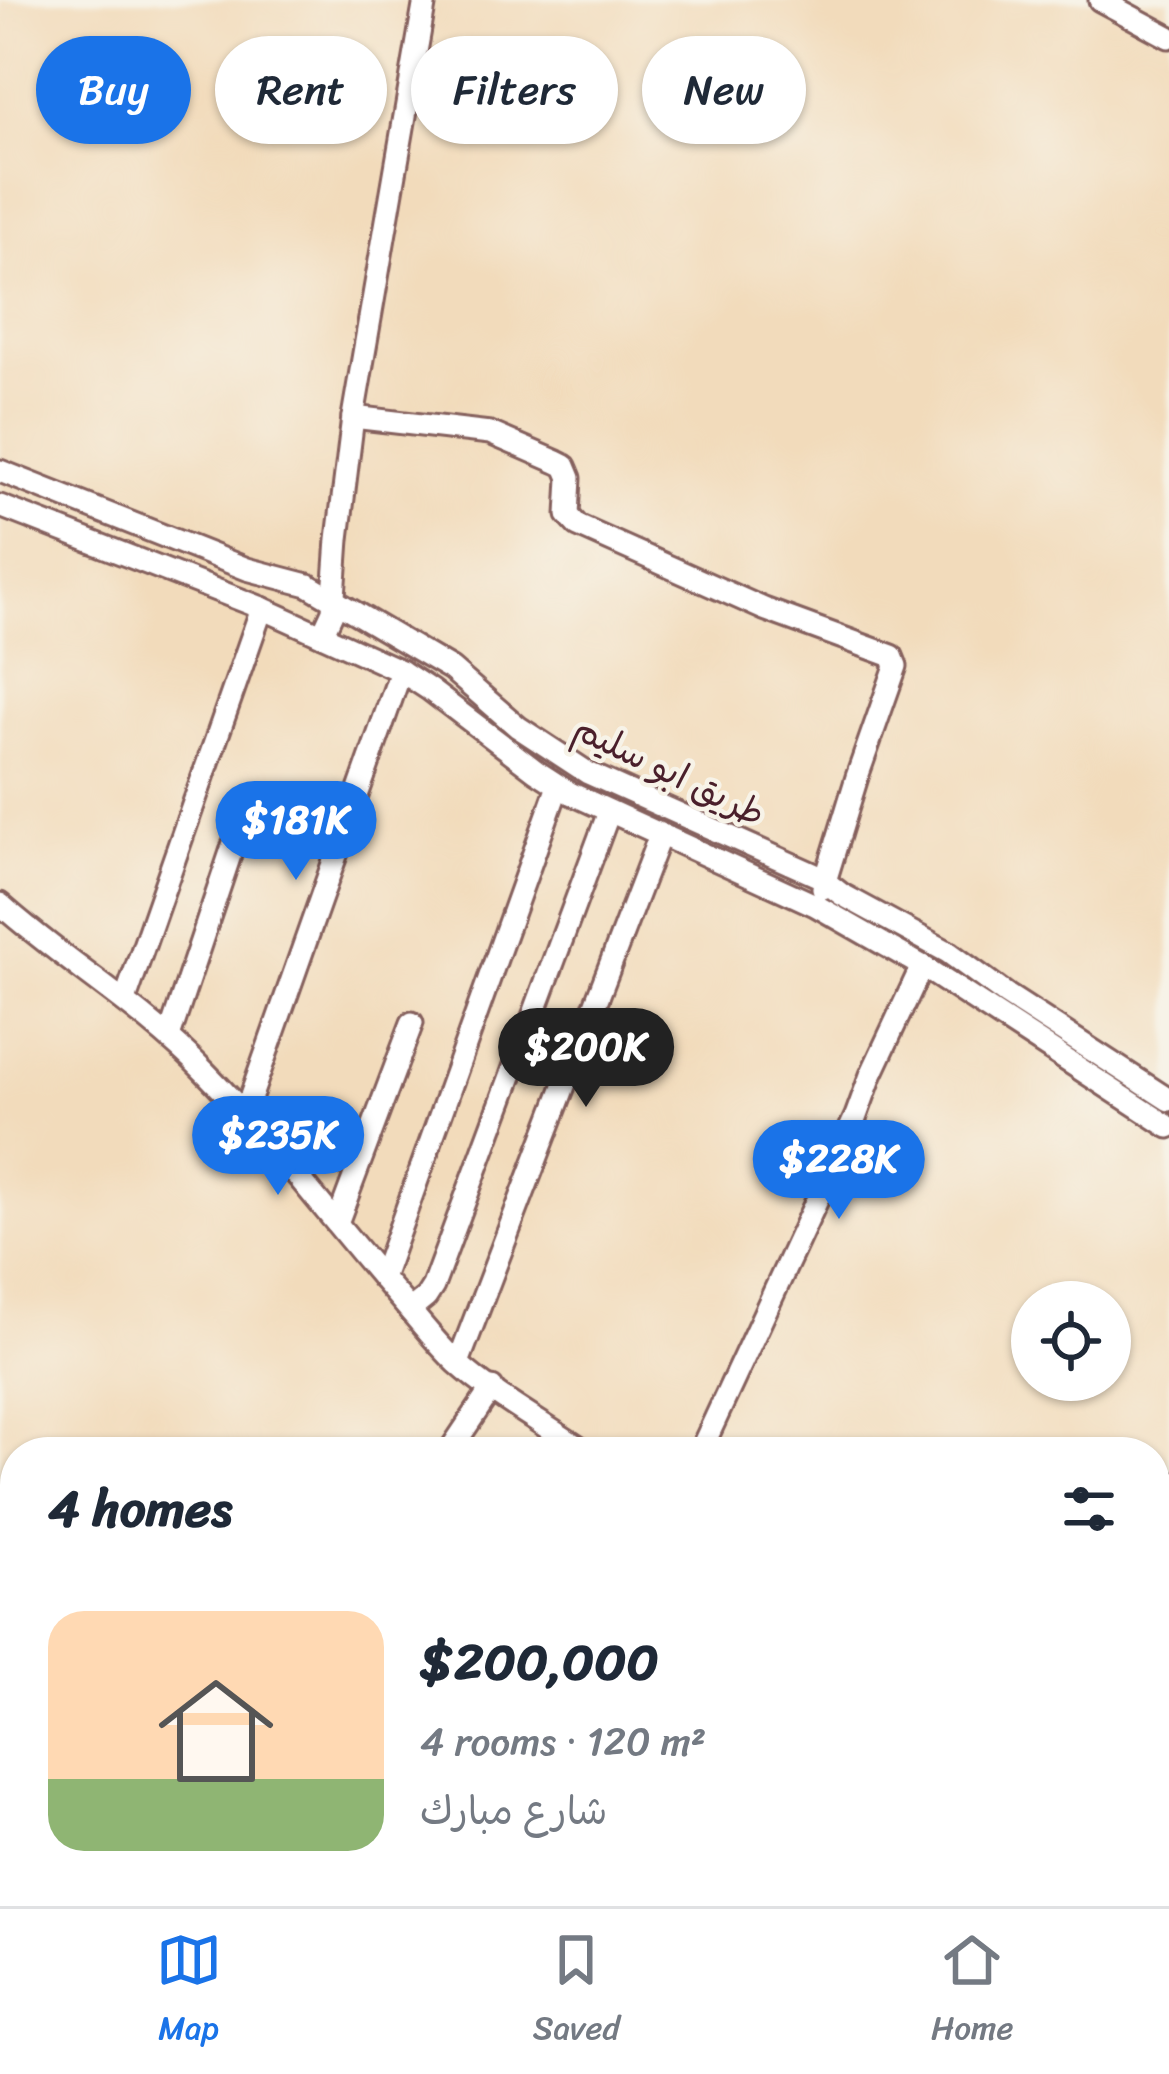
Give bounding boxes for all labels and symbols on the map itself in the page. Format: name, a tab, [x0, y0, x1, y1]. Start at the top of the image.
street label: طريق ابو سليم	[562, 697, 777, 845]
pin: $181K	[212, 781, 380, 883]
pin: $200K	[502, 1008, 670, 1110]
pin: $235K	[194, 1096, 362, 1198]
pin: $228K	[755, 1120, 923, 1222]

